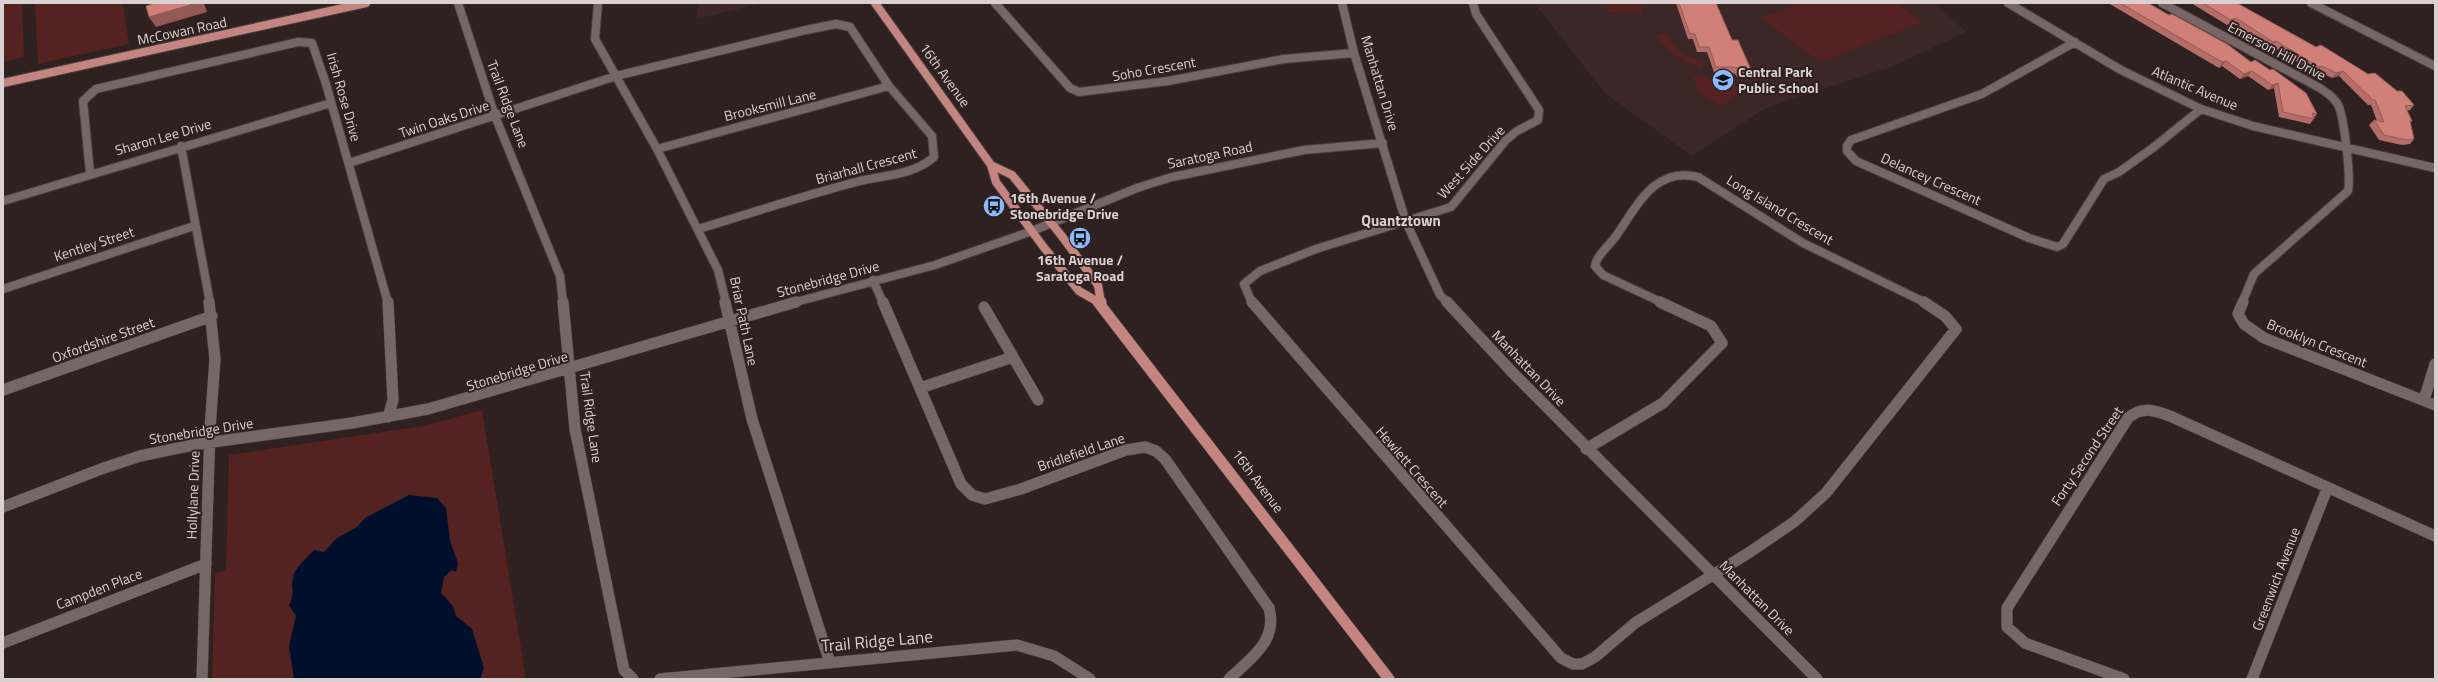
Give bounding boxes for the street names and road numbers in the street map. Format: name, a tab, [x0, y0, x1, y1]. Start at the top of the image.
street label: McCowan Road	[135, 11, 229, 50]
street label: Emerson Hill Drive	[2224, 16, 2330, 85]
street label: Manhattan Drive	[1356, 32, 1405, 133]
street label: 16th Avenue	[915, 38, 976, 111]
street label: Irish Rose Drive	[322, 50, 367, 144]
street label: Soho Crescent	[1111, 51, 1197, 86]
street label: Trail Ridge Lane	[482, 57, 535, 151]
street label: Atlantic Avenue	[2149, 60, 2242, 115]
street label: Brooksmill Lane	[722, 83, 818, 126]
street label: Twin Oaks Drive	[396, 94, 492, 143]
street label: Sharon Lee Drive	[112, 113, 213, 160]
street label: West Side Drive	[1432, 120, 1509, 203]
street label: Saratoga Road	[1165, 135, 1254, 174]
street label: Briarhall Crescent	[813, 142, 919, 189]
street label: Delancey Crescent	[1878, 147, 1985, 210]
street label: Long Island Crescent	[1723, 169, 1838, 250]
street label: Kentley Street	[51, 221, 137, 266]
street label: Stonebridge Drive	[774, 255, 881, 302]
street label: Briar Path Lane	[725, 274, 764, 367]
street label: Oxfordshire Street	[49, 311, 157, 368]
street label: Brooklyn Crescent	[2264, 313, 2371, 372]
street label: Manhattan Drive	[1487, 325, 1571, 411]
street label: Stonebridge Drive	[464, 345, 570, 396]
street label: Trail Ridge Lane	[575, 370, 608, 464]
street label: Forty Second Street	[2045, 402, 2128, 510]
street label: Stonebridge Drive	[147, 412, 254, 449]
street label: Hewlett Crescent	[1371, 421, 1454, 512]
street label: Bridlefield Lane	[1034, 427, 1127, 476]
street label: 16th Avenue	[1227, 444, 1289, 517]
street label: Hollylane Drive	[180, 450, 205, 540]
street label: Greenwich Avenue	[2246, 524, 2305, 634]
street label: Manhattan Drive	[1715, 555, 1800, 640]
street label: Campden Place	[53, 563, 145, 615]
street label: Trail Ridge Lane	[820, 623, 934, 659]

